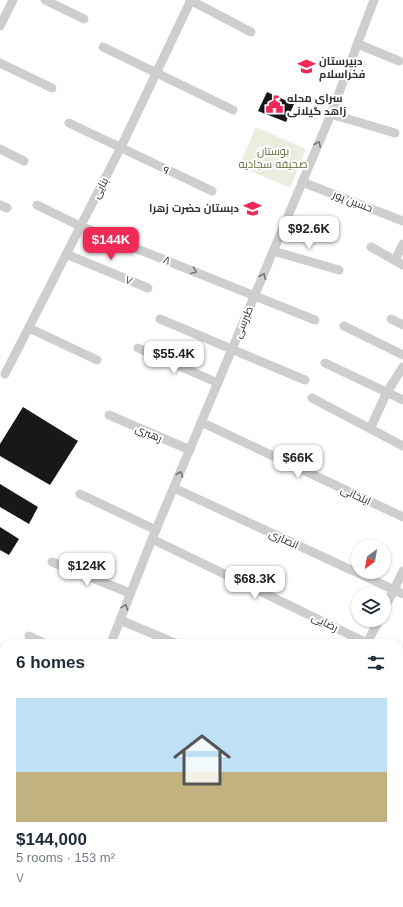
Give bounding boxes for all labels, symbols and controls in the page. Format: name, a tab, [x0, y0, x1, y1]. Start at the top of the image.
place label: دبیرستان فخراسلام	[319, 55, 366, 82]
school or university icon: دبیرستان فخراسلام	[296, 57, 316, 77]
place label: سرای محله زاهد گیلانی	[287, 92, 346, 118]
public building icon: سرای محله زاهد گیلانی	[264, 94, 284, 114]
one-way arrow	[314, 140, 322, 147]
park label: بوستان صحیفه سجادیه	[239, 145, 307, 170]
street label: ۹	[161, 163, 171, 177]
street label: بنایی	[90, 175, 111, 201]
street label: حسین پور	[330, 188, 375, 215]
school or university icon: دبستان حضرت زهرا	[242, 198, 262, 218]
place label: دبستان حضرت زهرا	[149, 202, 239, 215]
pin: $92.6K	[276, 216, 342, 250]
text: $92.6K	[288, 221, 330, 236]
pin: $144K	[83, 227, 139, 261]
text: $144K	[92, 232, 130, 247]
street label: ۸	[162, 253, 173, 267]
one-way arrow	[191, 267, 198, 275]
street label: ۷	[123, 273, 135, 287]
one-way arrow	[258, 273, 266, 280]
street label: طبرسی	[231, 304, 256, 340]
pin: $55.4K	[141, 341, 207, 375]
text: $55.4K	[153, 346, 195, 361]
street label: رهبری	[133, 422, 164, 445]
pin: $66K	[274, 445, 322, 479]
text: $66K	[282, 450, 314, 465]
one-way arrow	[175, 470, 183, 477]
street label: ایلخانی	[339, 483, 373, 508]
street label: انصاری	[267, 527, 301, 552]
north arrow	[351, 539, 391, 579]
map controls	[351, 539, 391, 627]
pin: $124K	[59, 553, 115, 587]
text: $124K	[68, 558, 106, 573]
pin: $68.3K	[222, 566, 288, 600]
text: $68.3K	[234, 571, 276, 586]
button: layers	[351, 587, 391, 627]
one-way arrow	[121, 603, 129, 610]
street label: رضایی	[309, 611, 340, 634]
icon: filters	[365, 652, 387, 674]
text: 6 homes	[16, 653, 85, 672]
icon: home	[166, 724, 238, 796]
text: $144,000	[16, 830, 87, 849]
text: 5 rooms · 153 m²	[16, 850, 115, 865]
text: ۷	[16, 870, 24, 885]

